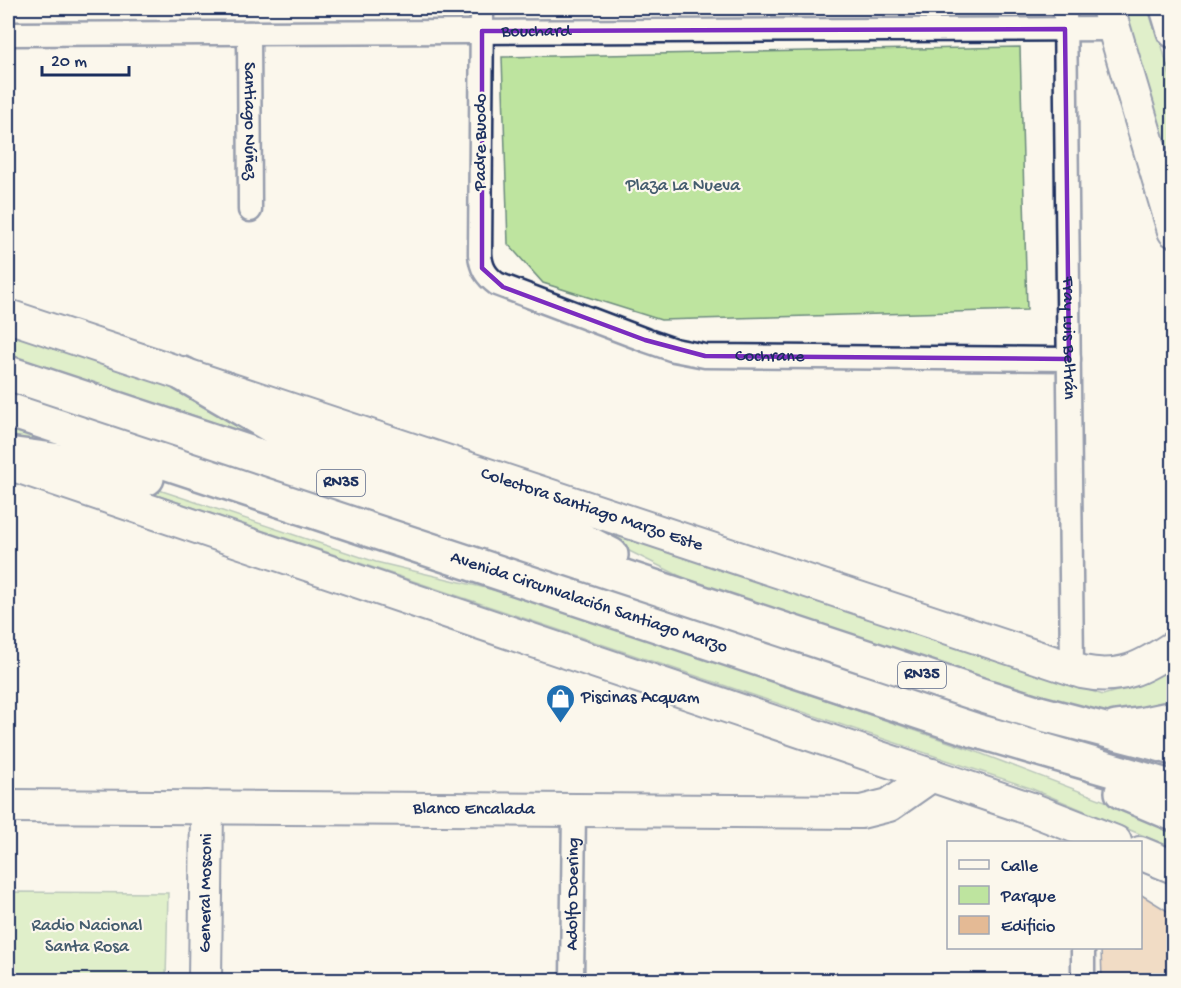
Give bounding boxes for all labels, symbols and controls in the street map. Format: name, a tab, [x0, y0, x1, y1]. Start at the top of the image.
street label: Bouchard	[500, 21, 572, 42]
scale bar	[42, 39, 129, 77]
text: 20 m	[51, 52, 87, 73]
street label: Santiago Núñez	[239, 62, 260, 181]
street label: Padre Buodo	[471, 93, 492, 192]
park label: Plaza La Nueva	[625, 176, 741, 197]
street label: Fray Luis Beltrán	[1057, 275, 1080, 400]
street label: Cochrane	[735, 346, 805, 367]
street label: Colectora Santiago Marzo Este	[478, 463, 706, 556]
road number: RN35	[317, 470, 365, 496]
street label: Avenida Circunvalación Santiago Marzo	[448, 547, 730, 658]
road number: RN35	[898, 662, 946, 688]
shop icon: Piscinas Acquam	[544, 682, 576, 724]
place label: Piscinas Acquam	[580, 688, 700, 709]
street label: Blanco Encalada	[412, 798, 536, 820]
street label: General Mosconi	[195, 833, 217, 953]
street label: Adolfo Doering	[562, 837, 584, 951]
legend	[947, 841, 1142, 949]
text: Calle	[1001, 857, 1039, 878]
text: Parque	[1000, 887, 1057, 908]
park label: Radio Nacional Santa Rosa	[31, 916, 143, 958]
text: Edificio	[1001, 917, 1055, 938]

